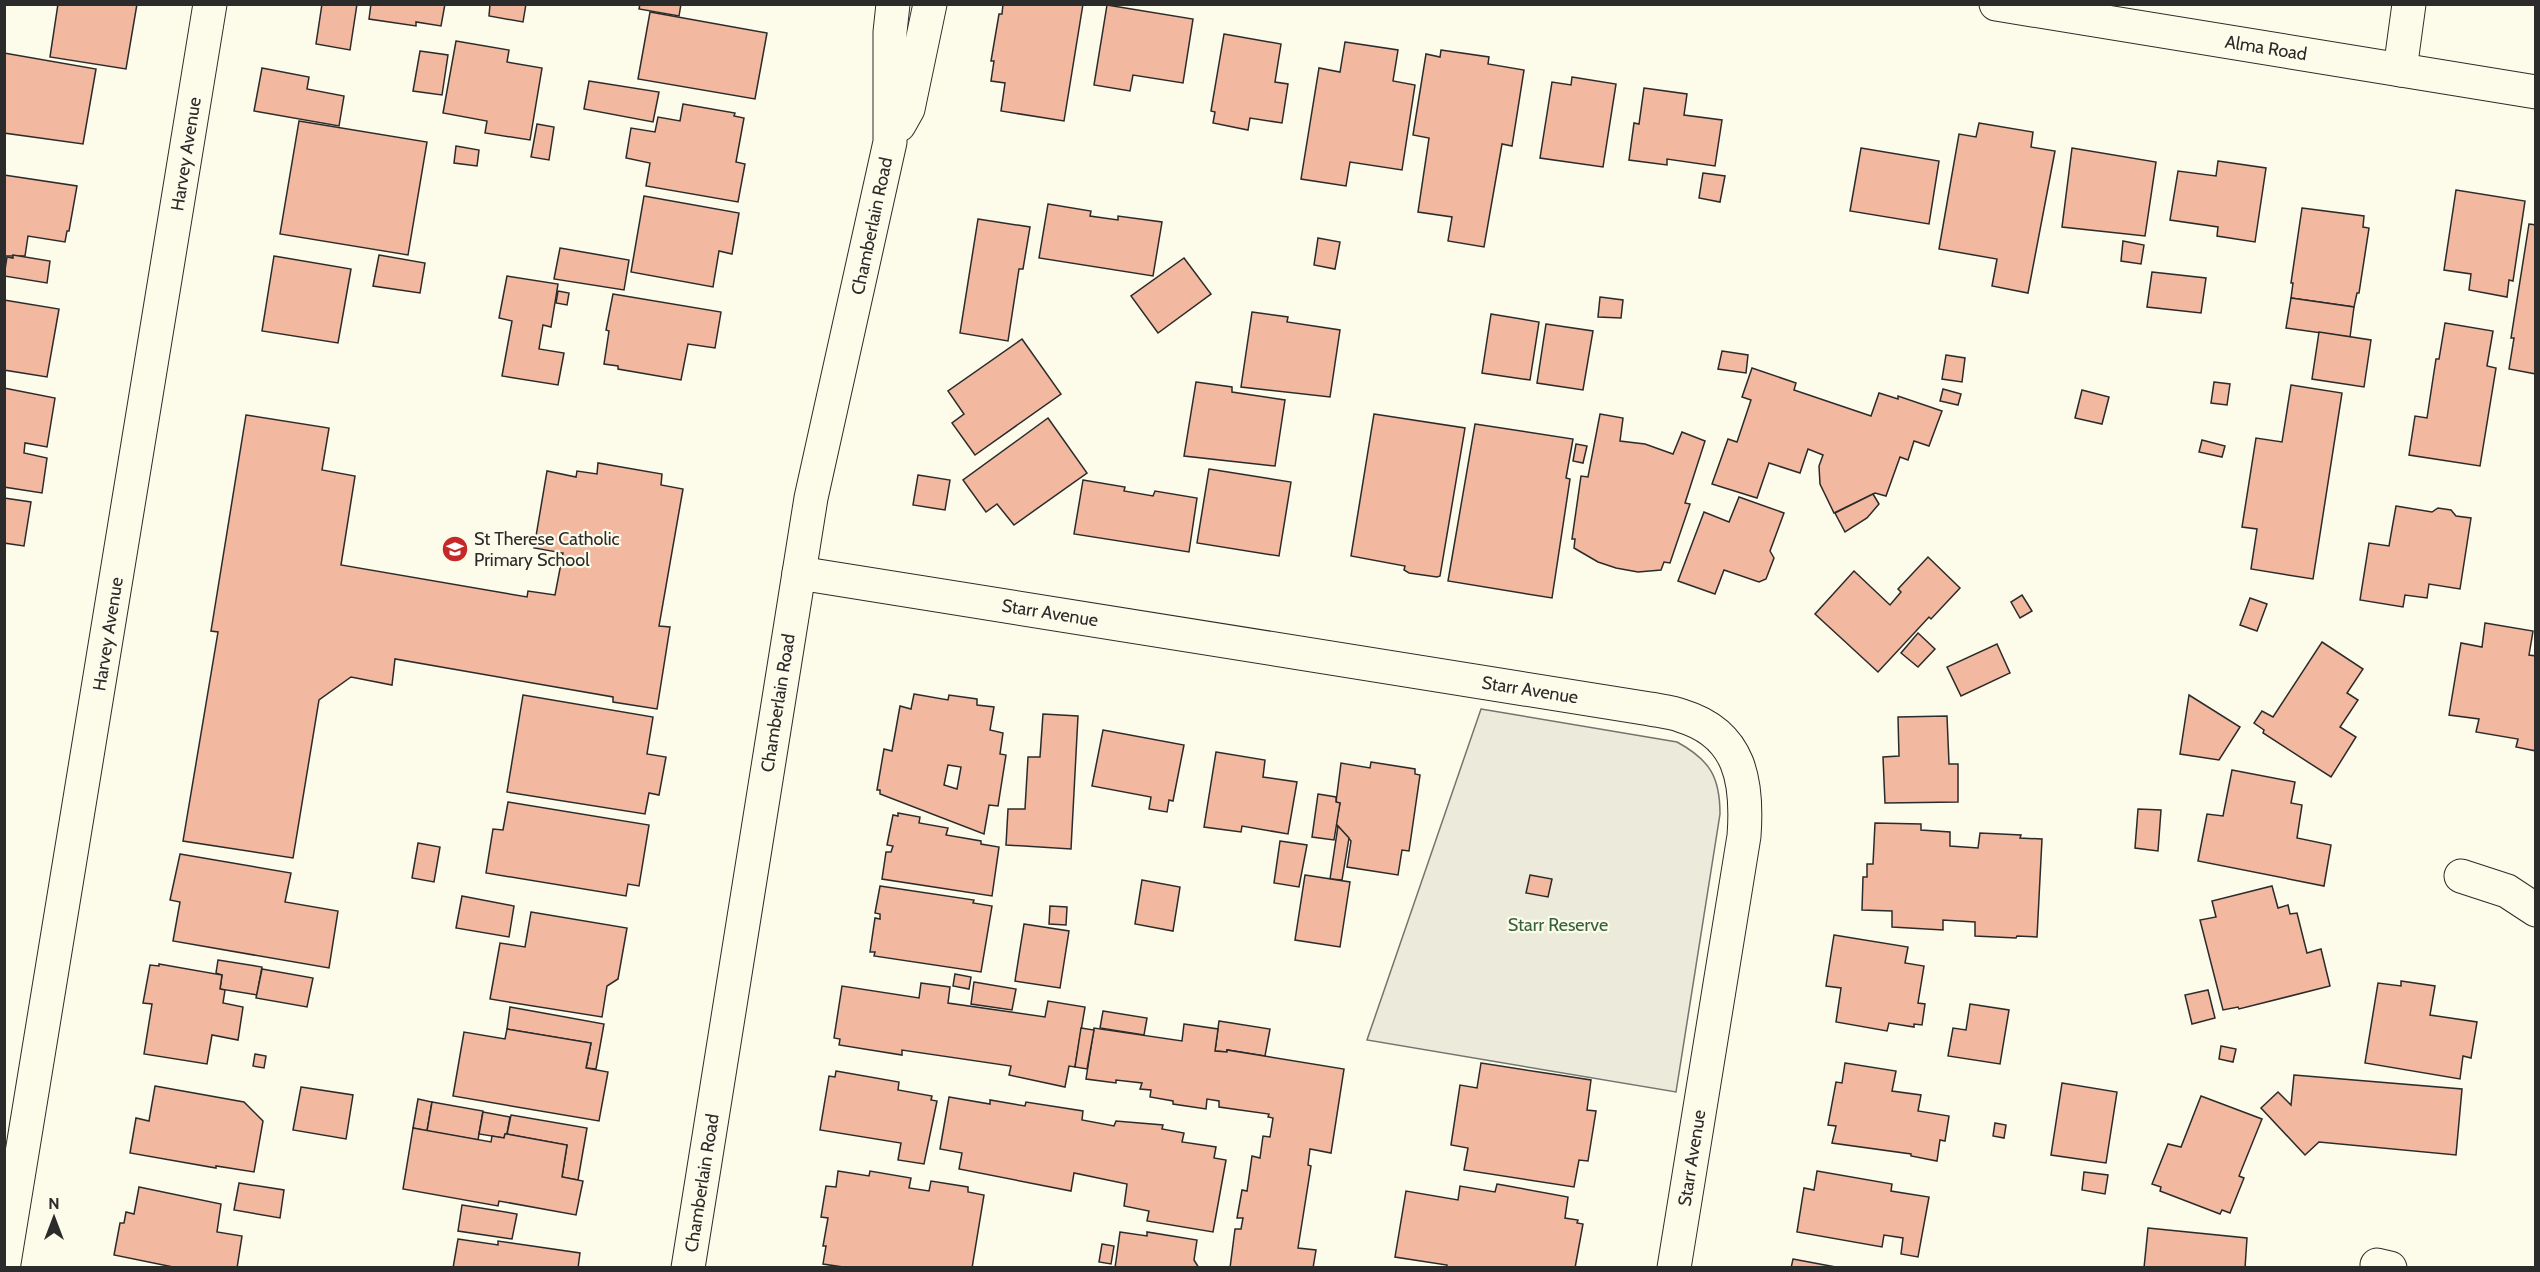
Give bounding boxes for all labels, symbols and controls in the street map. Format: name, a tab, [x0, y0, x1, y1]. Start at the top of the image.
street label: Alma Road	[2223, 31, 2309, 65]
street label: Harvey Avenue	[166, 96, 206, 212]
street label: Chamberlain Road	[847, 155, 897, 297]
place label: St Therese Catholic Primary School	[474, 528, 620, 571]
school or university icon: St Therese Catholic Primary School	[440, 534, 470, 564]
street label: Harvey Avenue	[88, 576, 128, 692]
street label: Starr Avenue	[1000, 595, 1100, 631]
street label: Chamberlain Road	[756, 632, 800, 774]
street label: Starr Avenue	[1480, 672, 1580, 708]
park label: Starr Reserve	[1508, 914, 1608, 936]
street label: Starr Avenue	[1674, 1108, 1710, 1208]
street label: Chamberlain Road	[680, 1112, 724, 1254]
north arrow	[24, 1188, 84, 1248]
text: N	[48, 1194, 60, 1213]

